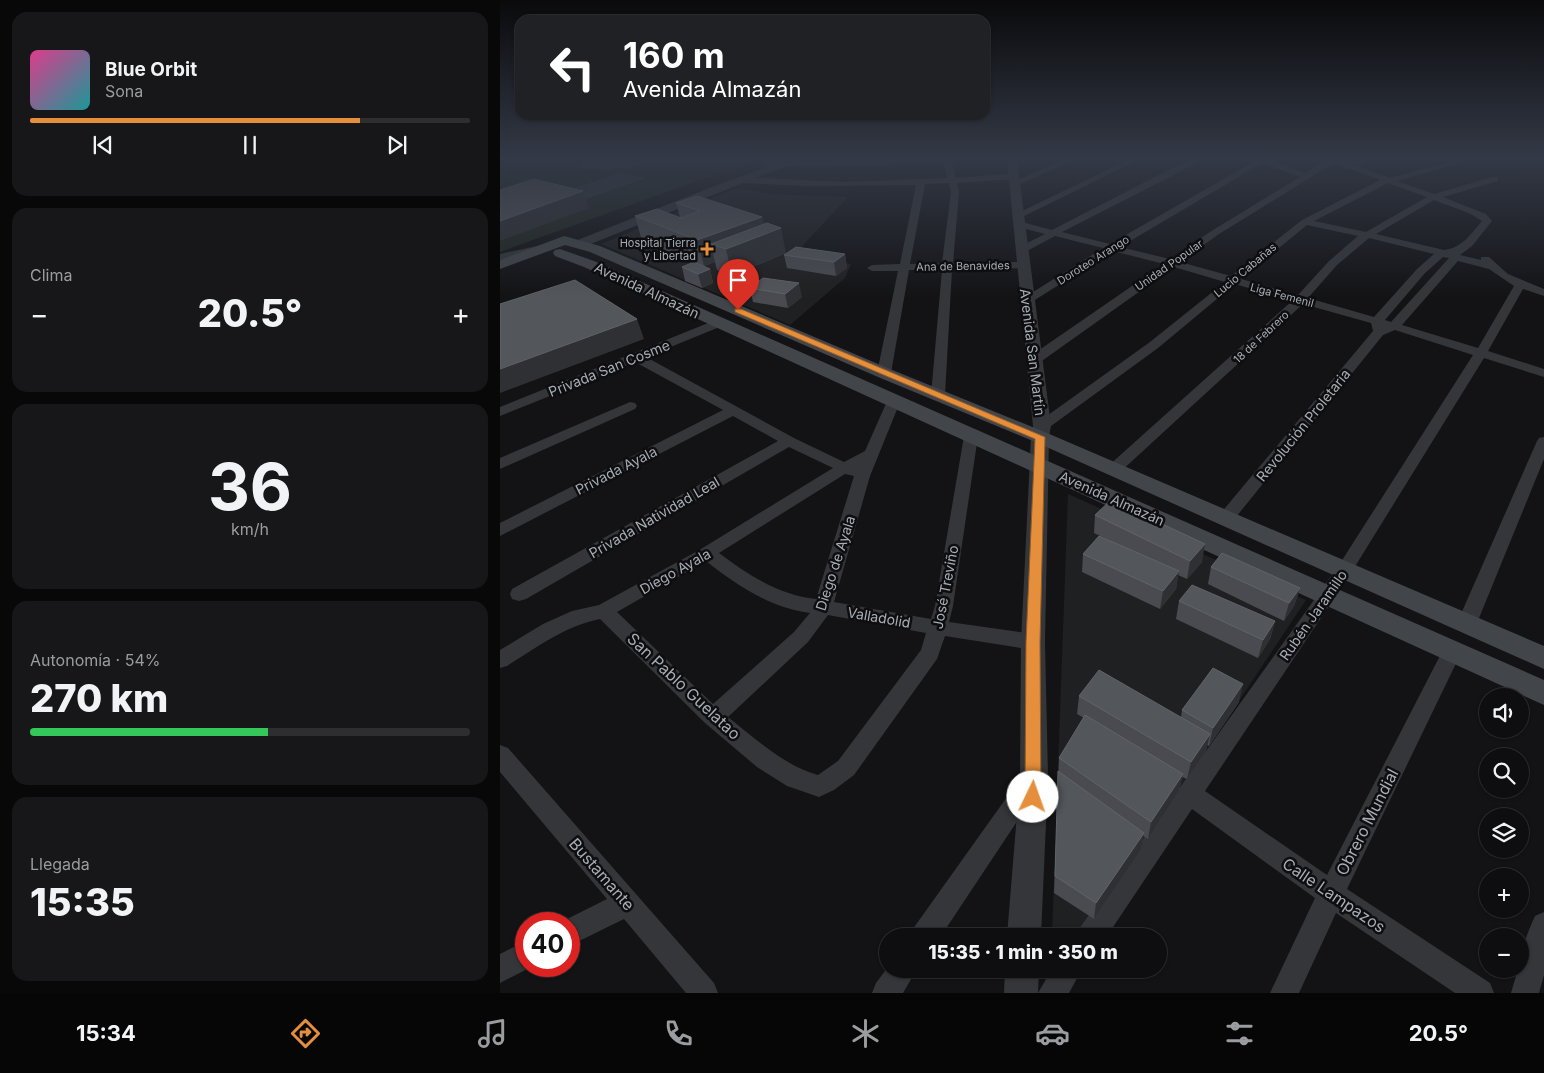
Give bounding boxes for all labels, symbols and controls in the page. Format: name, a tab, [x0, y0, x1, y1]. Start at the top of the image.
text: 160 m	[623, 34, 725, 76]
icon: left	[540, 35, 605, 100]
text: Blue Orbit	[105, 58, 197, 81]
text: Avenida Almazán	[623, 76, 801, 102]
text: Sona	[105, 81, 143, 101]
icon: previous	[89, 131, 117, 159]
icon: pause	[236, 131, 264, 159]
icon: next	[383, 131, 411, 159]
street label: Doroteo Arango	[1054, 232, 1132, 288]
place label: Hospital Tierra y Libertad	[620, 236, 696, 263]
street label: Unidad Popular	[1132, 236, 1206, 294]
street label: Lucio Cabañas	[1211, 240, 1279, 300]
marker: Hospital Tierra y Libertad	[700, 242, 714, 256]
street label: Avenida Almazán	[592, 258, 702, 322]
street label: Ana de Benavides	[916, 258, 1010, 274]
pin	[717, 259, 759, 310]
text: Clima	[30, 265, 72, 285]
icon: arrive	[724, 266, 752, 294]
street label: Liga Femenil	[1249, 280, 1315, 310]
street label: Avenida San Martín	[1017, 288, 1049, 416]
text: 20.5°	[198, 290, 302, 336]
text: −	[30, 297, 49, 331]
text: +	[451, 297, 470, 331]
street label: 18 de Febrero	[1230, 307, 1292, 366]
street label: Privada San Cosme	[546, 336, 672, 400]
street label: Revolución Proletaria	[1252, 365, 1354, 485]
street label: Privada Ayala	[572, 442, 660, 498]
text: 36	[208, 447, 292, 526]
street label: Avenida Almazán	[1057, 467, 1167, 529]
street label: Privada Natividad Leal	[586, 473, 722, 561]
street label: Diego de Ayala	[812, 513, 858, 613]
text: km/h	[231, 519, 269, 539]
street label: José Treviño	[929, 544, 961, 630]
street label: Diego Ayala	[637, 545, 713, 597]
street label: Rubén Jaramillo	[1276, 567, 1350, 663]
street label: Valladolid	[846, 603, 912, 631]
street label: San Pablo Guelatao	[623, 628, 745, 744]
text: Autonomía · 54%	[30, 650, 160, 670]
text: 270 km	[30, 675, 168, 721]
map controls	[1479, 688, 1529, 978]
button: sound	[1479, 688, 1529, 738]
button: search	[1479, 748, 1529, 798]
street label: Obrero Mundial	[1332, 765, 1402, 879]
position arrow	[1006, 770, 1058, 822]
button: layers	[1479, 808, 1529, 858]
street label: Bustamante	[565, 834, 639, 914]
street label: Calle Lampazos	[1279, 853, 1389, 937]
text: Llegada	[30, 854, 90, 874]
button: +	[1479, 868, 1529, 918]
text: 15:35	[30, 879, 135, 925]
speed limit sign: 40	[515, 912, 580, 977]
button: −	[1479, 928, 1529, 978]
text: 15:35 · 1 min · 350 m	[928, 941, 1118, 964]
icon: directions	[288, 1016, 323, 1051]
icon: music	[475, 1016, 510, 1051]
icon: phone	[661, 1016, 696, 1051]
icon: climate	[848, 1016, 883, 1051]
icon: car	[1035, 1016, 1070, 1051]
icon: filters	[1222, 1016, 1257, 1051]
text: 15:34	[76, 1020, 136, 1046]
text: 20.5°	[1409, 1020, 1468, 1046]

